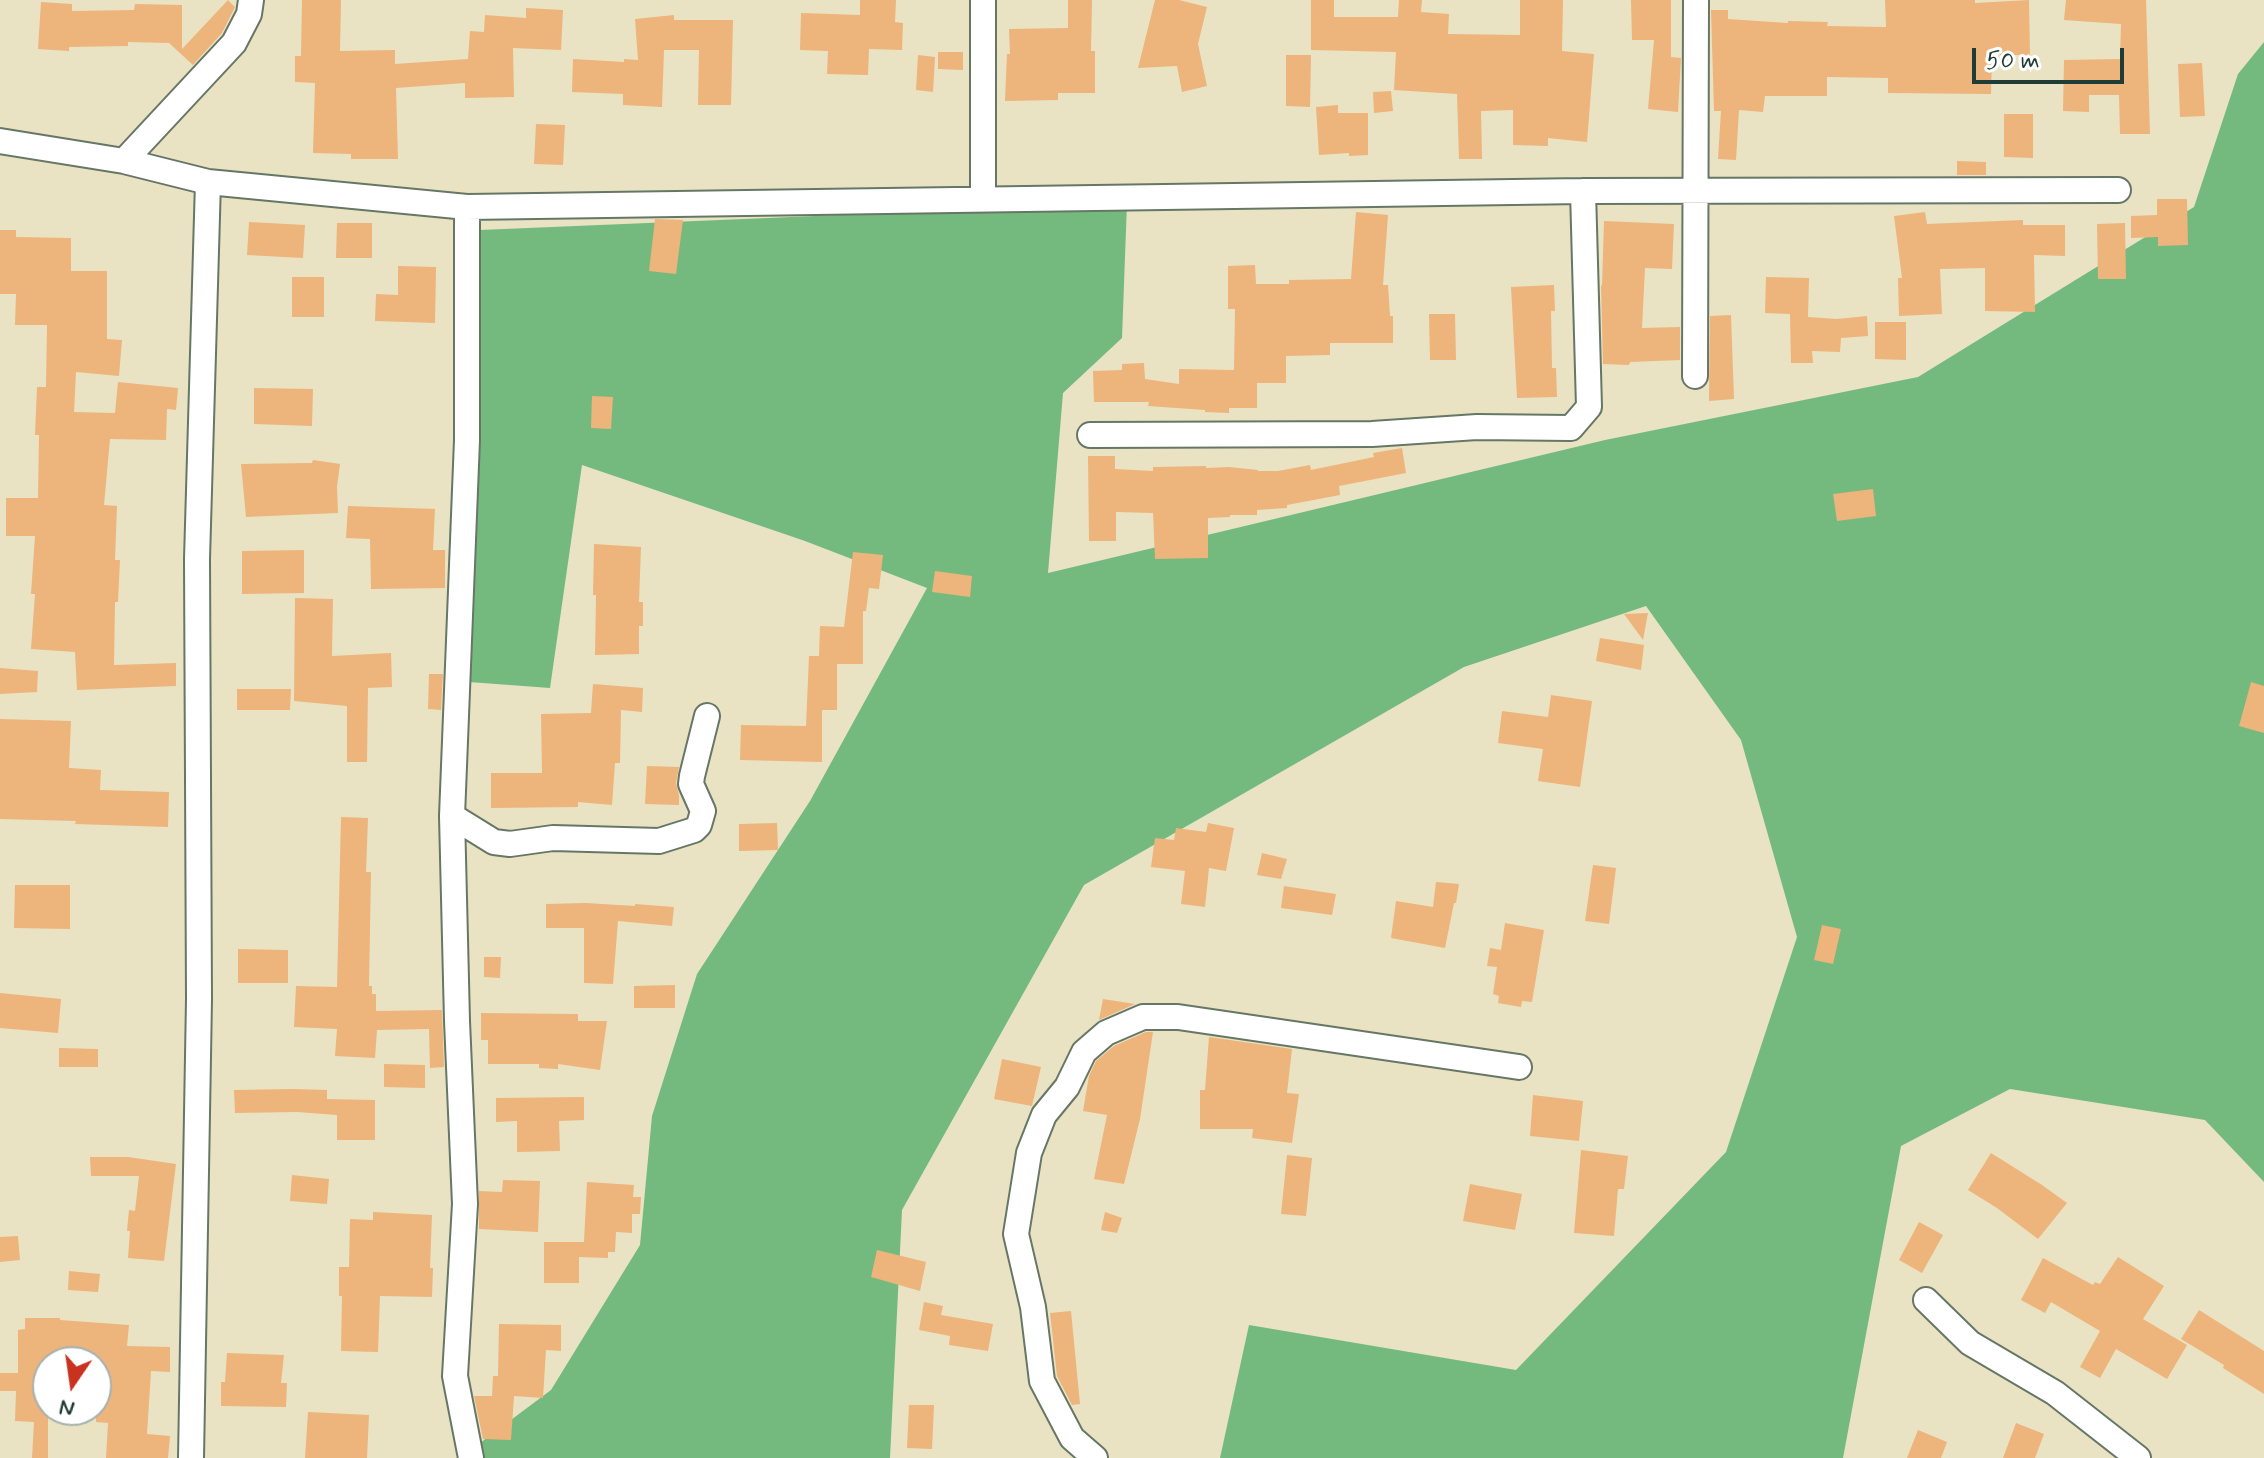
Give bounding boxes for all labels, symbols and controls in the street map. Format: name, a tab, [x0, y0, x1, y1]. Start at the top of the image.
scale bar	[1976, 32, 2128, 82]
text: 50 m	[1986, 46, 2040, 77]
north arrow	[32, 1346, 112, 1426]
text: N	[57, 1392, 77, 1423]

